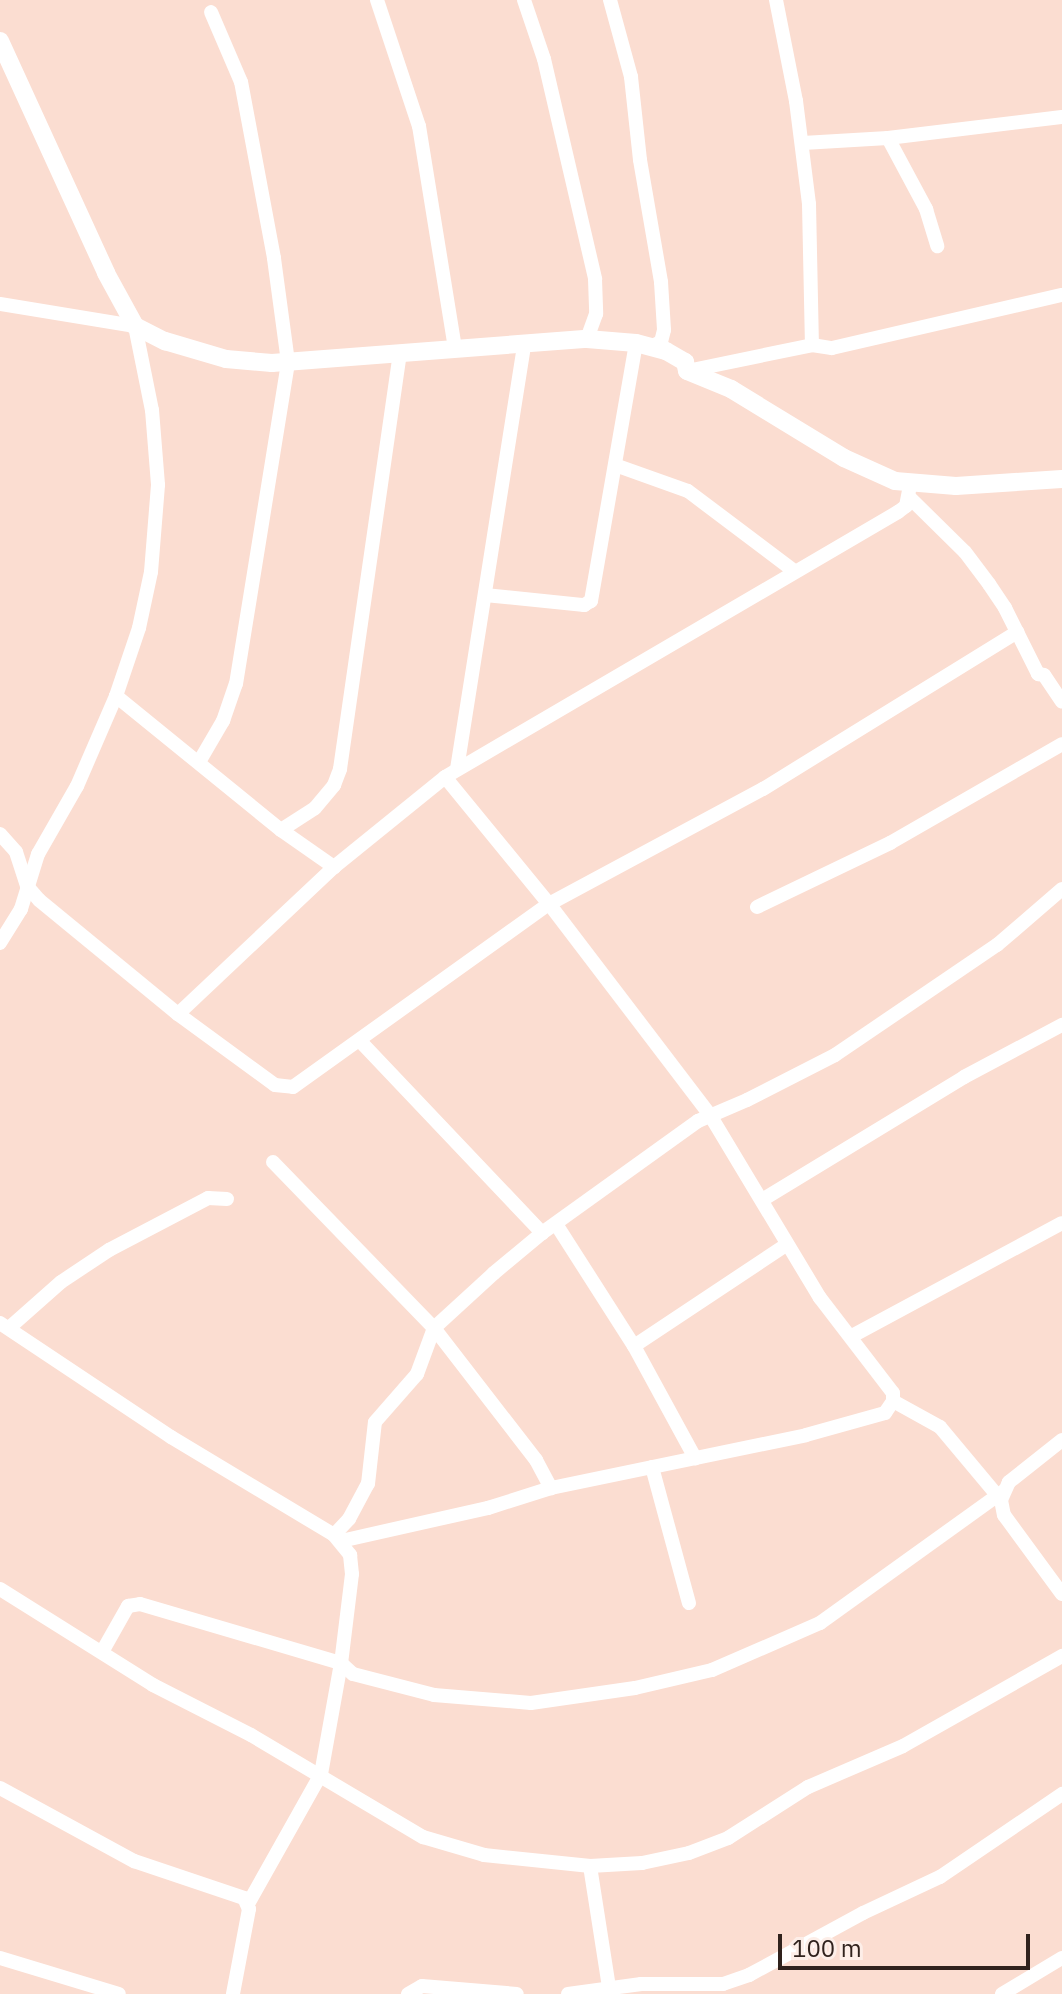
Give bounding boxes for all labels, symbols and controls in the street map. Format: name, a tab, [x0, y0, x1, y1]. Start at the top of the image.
scale bar	[782, 1918, 1034, 1968]
text: 100 m	[792, 1932, 862, 1964]

